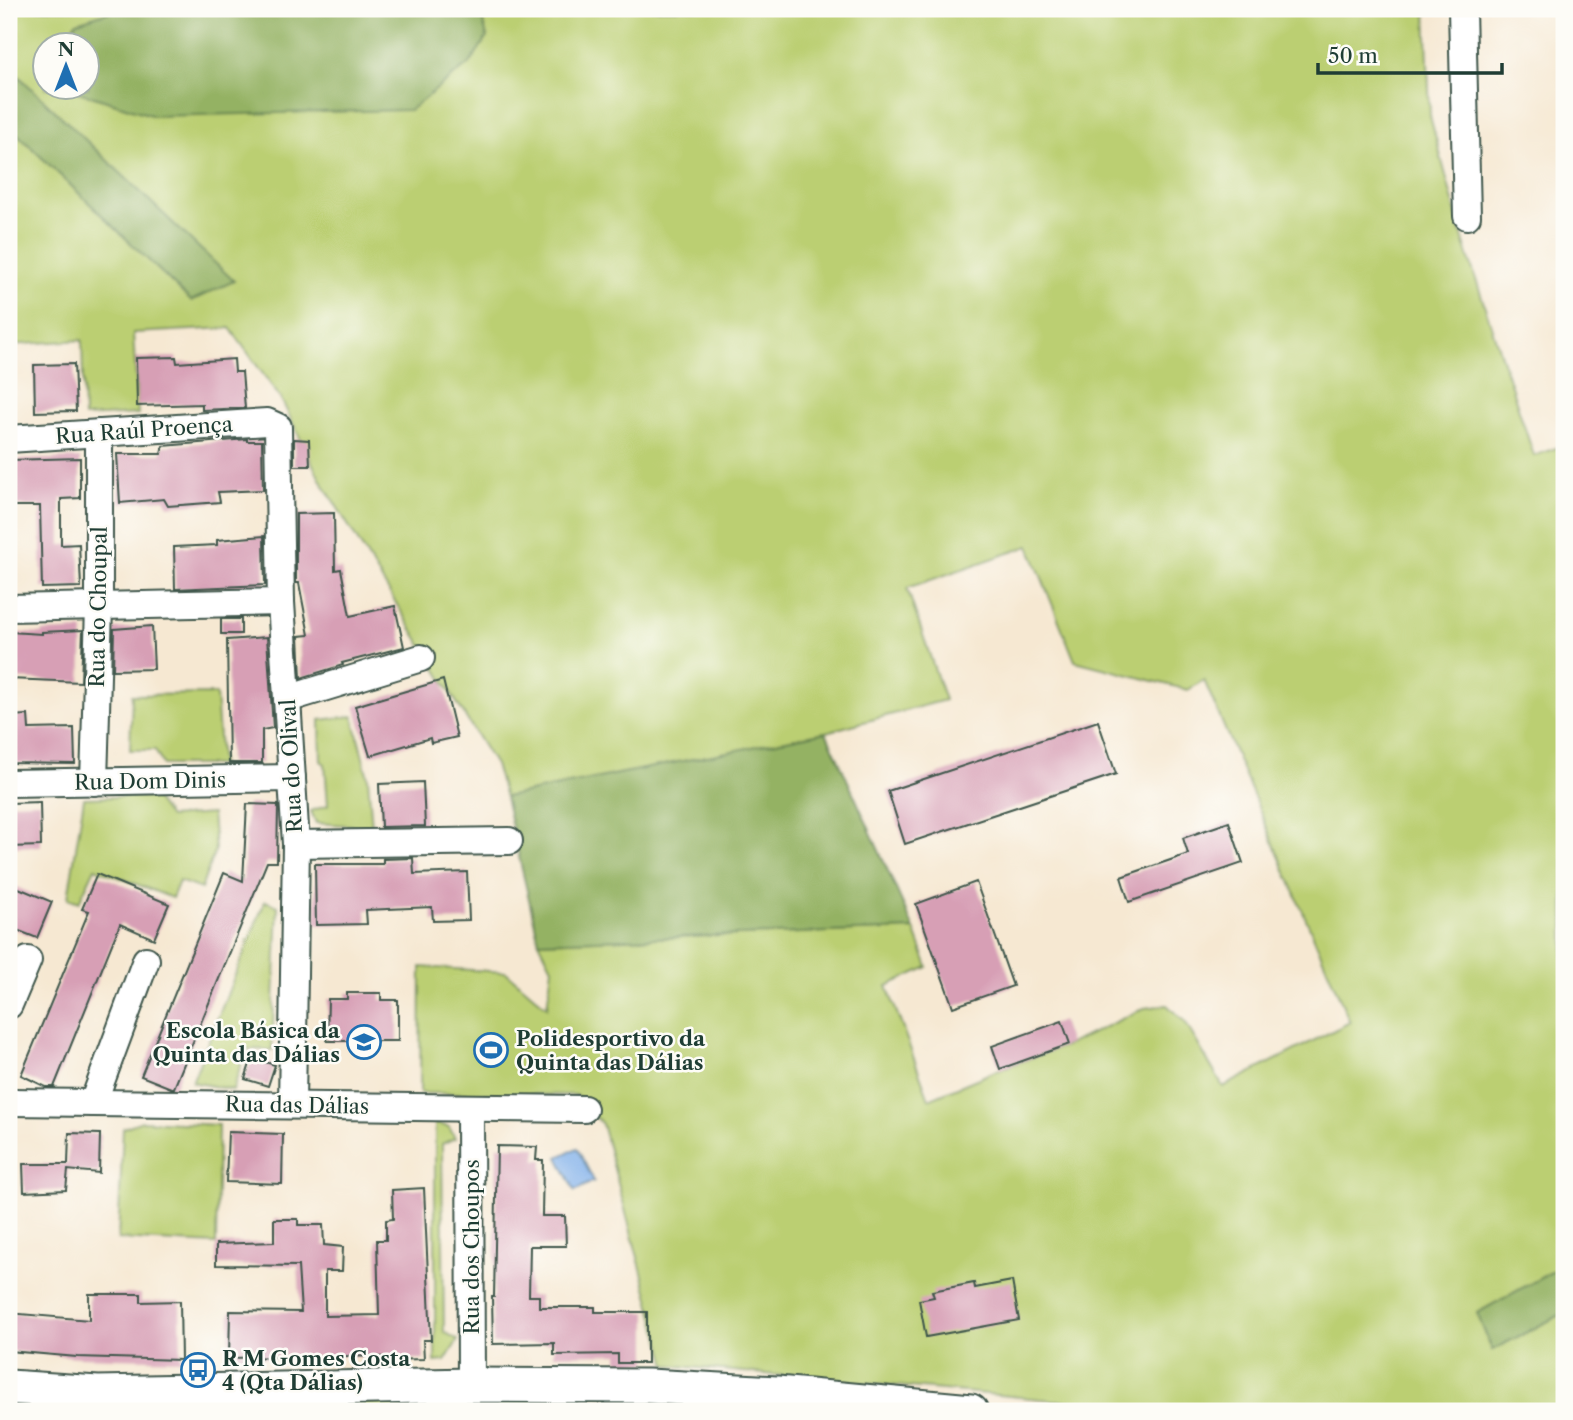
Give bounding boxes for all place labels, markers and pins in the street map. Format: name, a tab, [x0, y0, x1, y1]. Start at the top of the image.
place label: Escola Básica da Quinta das Dálias	[152, 1018, 341, 1067]
school or university icon: Escola Básica da Quinta das Dálias	[345, 1023, 383, 1061]
place label: Polidesportivo da Quinta das Dálias	[516, 1026, 706, 1075]
sports icon: Polidesportivo da Quinta das Dálias	[472, 1031, 510, 1069]
place label: R M Gomes Costa 4 (Qta Dálias)	[222, 1346, 411, 1395]
bus stop icon: R M Gomes Costa 4 (Qta Dálias)	[179, 1351, 217, 1389]

